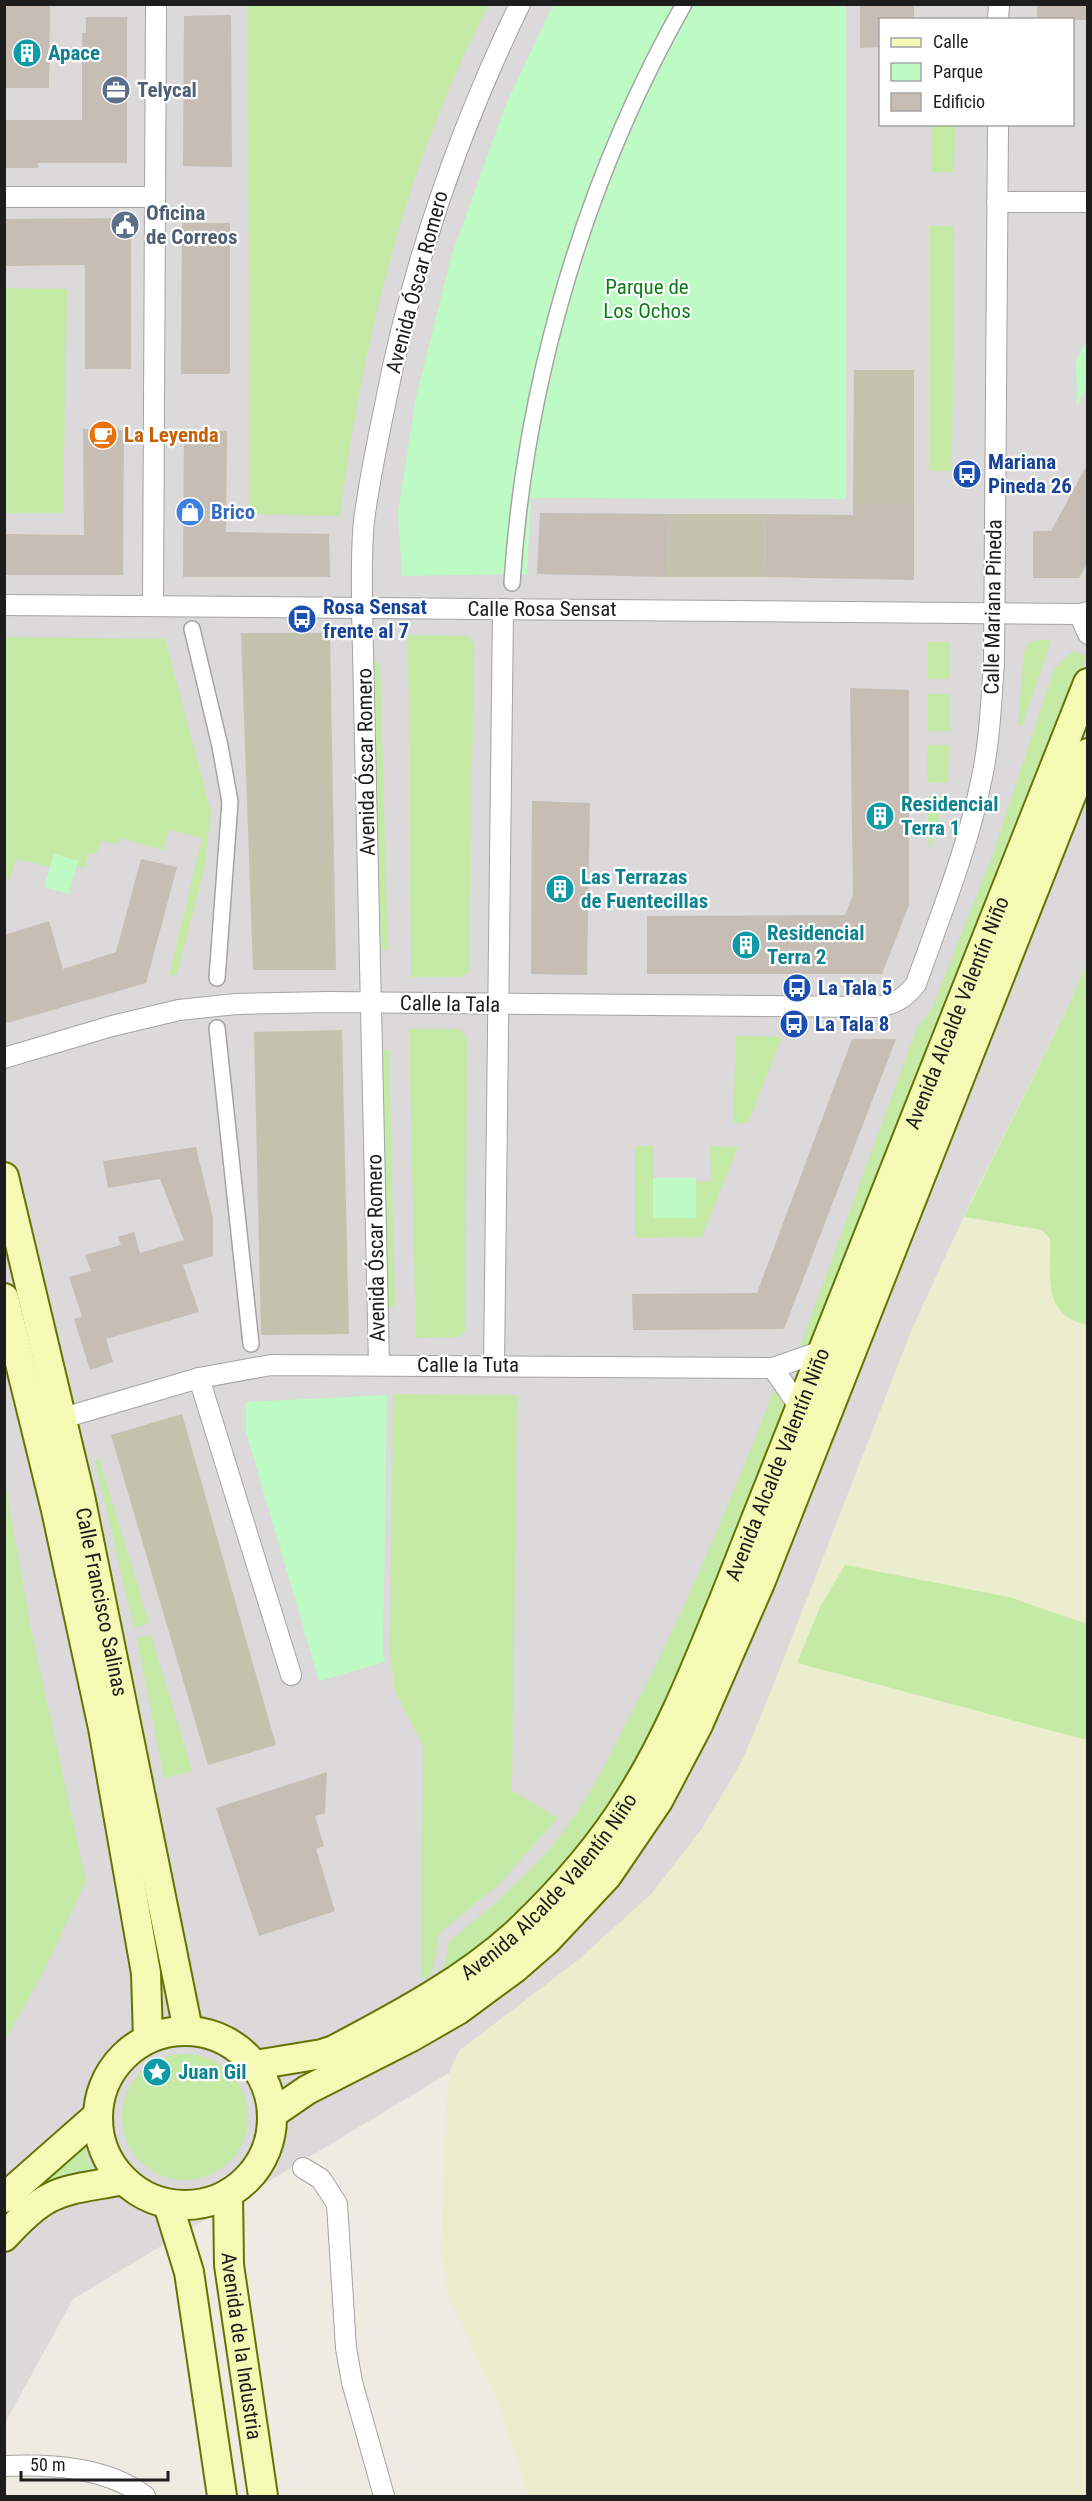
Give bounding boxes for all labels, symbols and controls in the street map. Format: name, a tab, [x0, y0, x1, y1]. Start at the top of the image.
legend	[879, 18, 1074, 126]
text: Calle	[933, 31, 969, 52]
building icon: Apace	[11, 37, 43, 69]
place label: Apace	[48, 41, 100, 65]
text: Parque	[933, 61, 983, 82]
office icon: Telycal	[100, 74, 132, 106]
place label: Telycal	[137, 78, 197, 102]
text: Edificio	[933, 91, 985, 112]
street label: Avenida Óscar Romero	[381, 188, 453, 376]
place label: Oficina de Correos	[146, 201, 237, 249]
public building icon: Oficina de Correos	[109, 209, 141, 241]
park label: Parque de Los Ochos	[603, 275, 691, 323]
cafe icon: La Leyenda	[87, 419, 119, 451]
place label: La Leyenda	[124, 423, 219, 447]
place label: Mariana Pineda 26	[988, 450, 1072, 498]
bus stop icon: Mariana Pineda 26	[951, 458, 983, 490]
shop icon: Brico	[174, 496, 206, 528]
place label: Brico	[211, 500, 255, 524]
street label: Calle Mariana Pineda	[979, 519, 1007, 695]
place label: Rosa Sensat frente al 7	[323, 595, 427, 643]
street label: Calle Rosa Sensat	[467, 597, 617, 621]
bus stop icon: Rosa Sensat frente al 7	[286, 603, 318, 635]
street label: Avenida Óscar Romero	[352, 668, 380, 856]
place label: Residencial Terra 1	[901, 792, 998, 840]
building icon: Residencial Terra 1	[864, 800, 896, 832]
place label: Las Terrazas de Fuentecillas	[581, 865, 708, 913]
building icon: Las Terrazas de Fuentecillas	[544, 873, 576, 905]
street label: Avenida Alcalde Valentín Niño	[900, 893, 1014, 1133]
place label: Residencial Terra 2	[767, 921, 864, 969]
building icon: Residencial Terra 2	[730, 929, 762, 961]
bus stop icon: La Tala 5	[781, 972, 813, 1004]
place label: La Tala 5	[818, 976, 892, 1000]
street label: Calle la Tala	[400, 991, 500, 1017]
bus stop icon: La Tala 8	[778, 1008, 810, 1040]
place label: La Tala 8	[815, 1012, 889, 1036]
street label: Avenida Óscar Romero	[362, 1154, 390, 1342]
street label: Avenida Alcalde Valentín Niño	[721, 1345, 835, 1584]
street label: Calle la Tuta	[417, 1353, 519, 1377]
street label: Calle Francisco Salinas	[71, 1505, 132, 1698]
street label: Avenida Alcalde Valentín Niño	[456, 1789, 642, 1985]
place icon: Juan Gil	[141, 2056, 173, 2088]
place label: Juan Gil	[178, 2060, 247, 2084]
street label: Avenida de la Industria	[217, 2253, 267, 2441]
scale bar	[21, 2444, 168, 2482]
text: 50 m	[30, 2454, 65, 2475]

